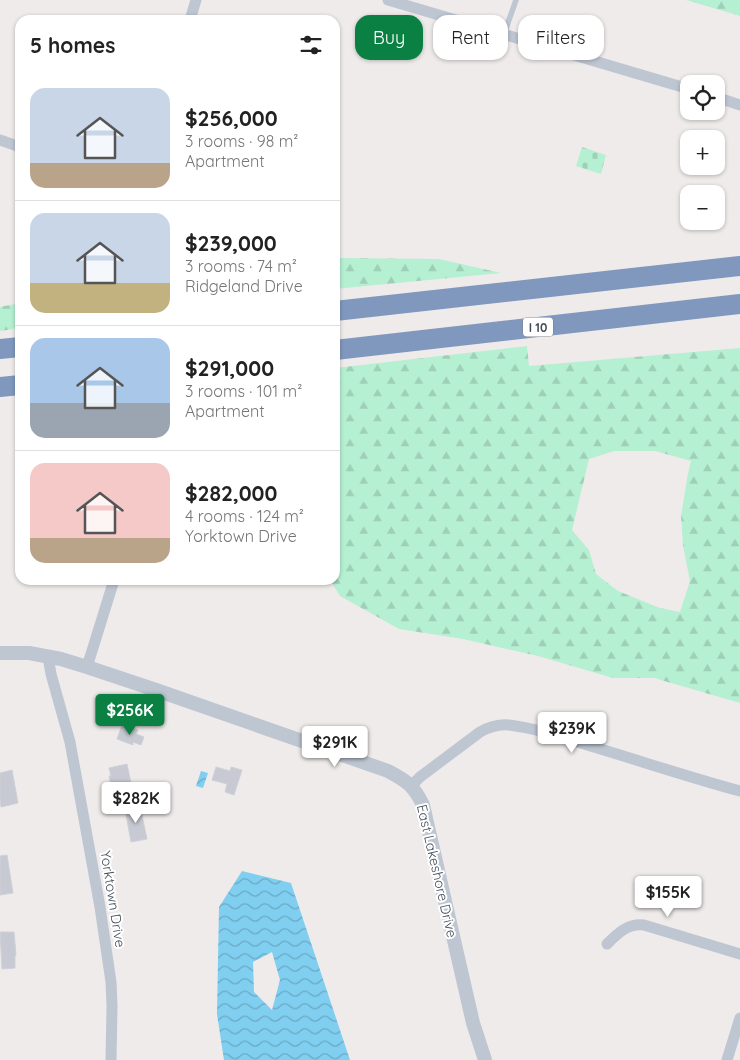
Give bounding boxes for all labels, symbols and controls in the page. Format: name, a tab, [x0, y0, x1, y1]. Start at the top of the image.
chip: Buy	[355, 15, 423, 60]
chip: Rent	[433, 15, 508, 60]
chip: Filters	[518, 15, 604, 60]
icon: filters	[297, 31, 325, 59]
text: 5 homes	[30, 32, 115, 58]
map controls	[680, 75, 725, 230]
button: locate	[680, 75, 725, 120]
text: $256,000	[185, 105, 278, 131]
icon: home	[70, 108, 130, 168]
button: +	[680, 130, 725, 175]
text: 3 rooms · 98 m²	[185, 131, 298, 151]
text: Apartment	[185, 151, 265, 171]
button: −	[680, 185, 725, 230]
text: $239,000	[185, 230, 277, 256]
icon: home	[70, 233, 130, 293]
text: 3 rooms · 74 m²	[185, 256, 297, 276]
text: Ridgeland Drive	[185, 276, 303, 296]
road number: I 10	[523, 318, 553, 337]
text: $291,000	[185, 355, 274, 381]
icon: home	[70, 358, 130, 418]
text: 3 rooms · 101 m²	[185, 381, 302, 401]
text: Apartment	[185, 401, 265, 421]
text: $282,000	[185, 480, 277, 506]
icon: home	[70, 483, 130, 543]
text: 4 rooms · 124 m²	[185, 506, 304, 526]
text: Yorktown Drive	[185, 526, 297, 546]
pin: $256K	[95, 694, 165, 736]
text: $256K	[106, 700, 154, 720]
pin: $239K	[537, 712, 607, 754]
text: $239K	[549, 718, 595, 738]
pin: $291K	[300, 726, 370, 768]
text: $291K	[313, 732, 357, 752]
pin: $282K	[101, 782, 171, 824]
text: $282K	[112, 788, 160, 808]
street label: East Lakeshore Drive	[413, 803, 461, 939]
street label: Yorktown Drive	[96, 849, 130, 949]
pin: $155K	[633, 876, 703, 918]
text: $155K	[646, 882, 690, 902]

